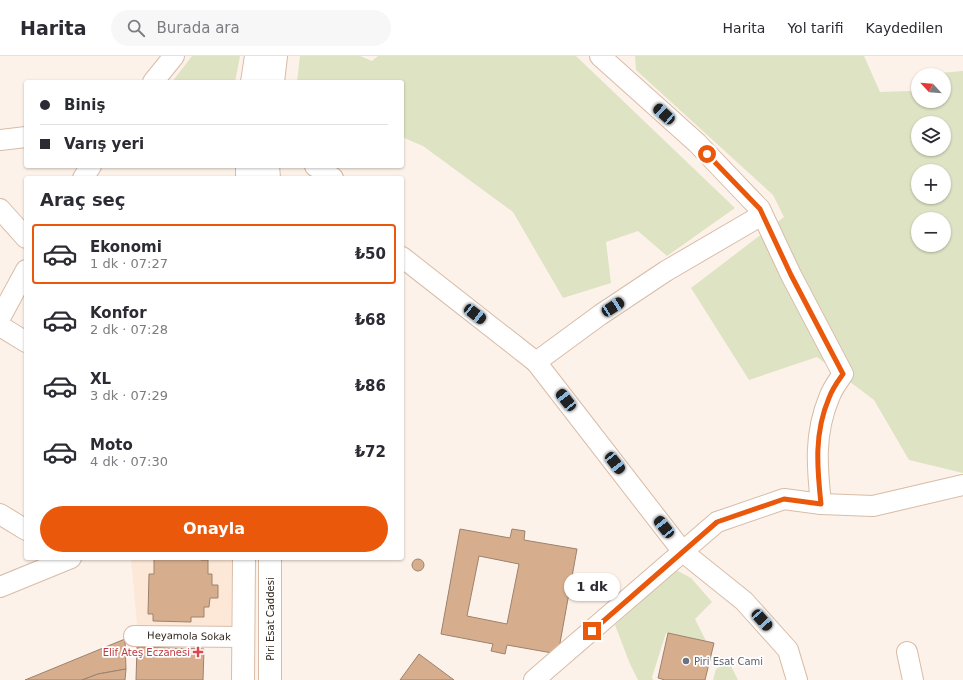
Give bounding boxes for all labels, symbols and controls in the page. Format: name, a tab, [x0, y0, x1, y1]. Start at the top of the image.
search box	[111, 10, 391, 46]
text: Harita	[20, 17, 87, 39]
icon: search	[125, 17, 147, 39]
text: Burada ara	[157, 19, 240, 37]
text: Harita	[723, 20, 765, 36]
text: Yol tarifi	[787, 20, 844, 36]
text: Kaydedilen	[866, 20, 943, 36]
north arrow	[911, 68, 951, 108]
map controls	[911, 68, 951, 252]
text: Biniş	[64, 96, 105, 114]
car	[651, 102, 677, 126]
button: layers	[911, 116, 951, 156]
text: Varış yeri	[64, 135, 144, 153]
route start	[698, 145, 716, 163]
button: +	[911, 164, 951, 204]
text: Araç seç	[40, 189, 125, 210]
button: −	[911, 212, 951, 252]
icon: car	[42, 236, 78, 272]
text: Ekonomi	[90, 238, 162, 256]
text: ₺50	[355, 245, 386, 263]
text: 1 dk · 07:27	[90, 256, 168, 271]
car	[600, 295, 626, 319]
icon: car	[42, 302, 78, 338]
car	[462, 302, 488, 326]
text: Konfor	[90, 304, 147, 322]
text: ₺68	[355, 311, 386, 329]
text: 2 dk · 07:28	[90, 322, 168, 337]
icon: car	[42, 368, 78, 404]
text: XL	[90, 370, 111, 388]
text: ₺86	[355, 377, 386, 395]
car	[554, 387, 578, 413]
text: 3 dk · 07:29	[90, 388, 168, 403]
icon: car	[42, 434, 78, 470]
text: Moto	[90, 436, 133, 454]
text: ₺72	[355, 443, 386, 461]
car	[603, 450, 627, 476]
text: 4 dk · 07:30	[90, 454, 168, 469]
button: Onayla	[40, 506, 388, 552]
car	[652, 514, 676, 540]
callout: 1 dk	[564, 573, 620, 601]
street label: Piri Esat Caddesi	[265, 577, 276, 661]
text: 1 dk	[576, 579, 608, 594]
car	[750, 607, 774, 633]
route end	[583, 622, 601, 640]
street label: Heyamola Sokak	[147, 630, 231, 642]
place label: Elif Ateş Eczanesi	[103, 647, 190, 658]
marker: Elif Ateş Eczanesi	[193, 647, 203, 657]
marker: Piri Esat Cami	[681, 656, 691, 666]
place label: Piri Esat Cami	[694, 656, 763, 667]

